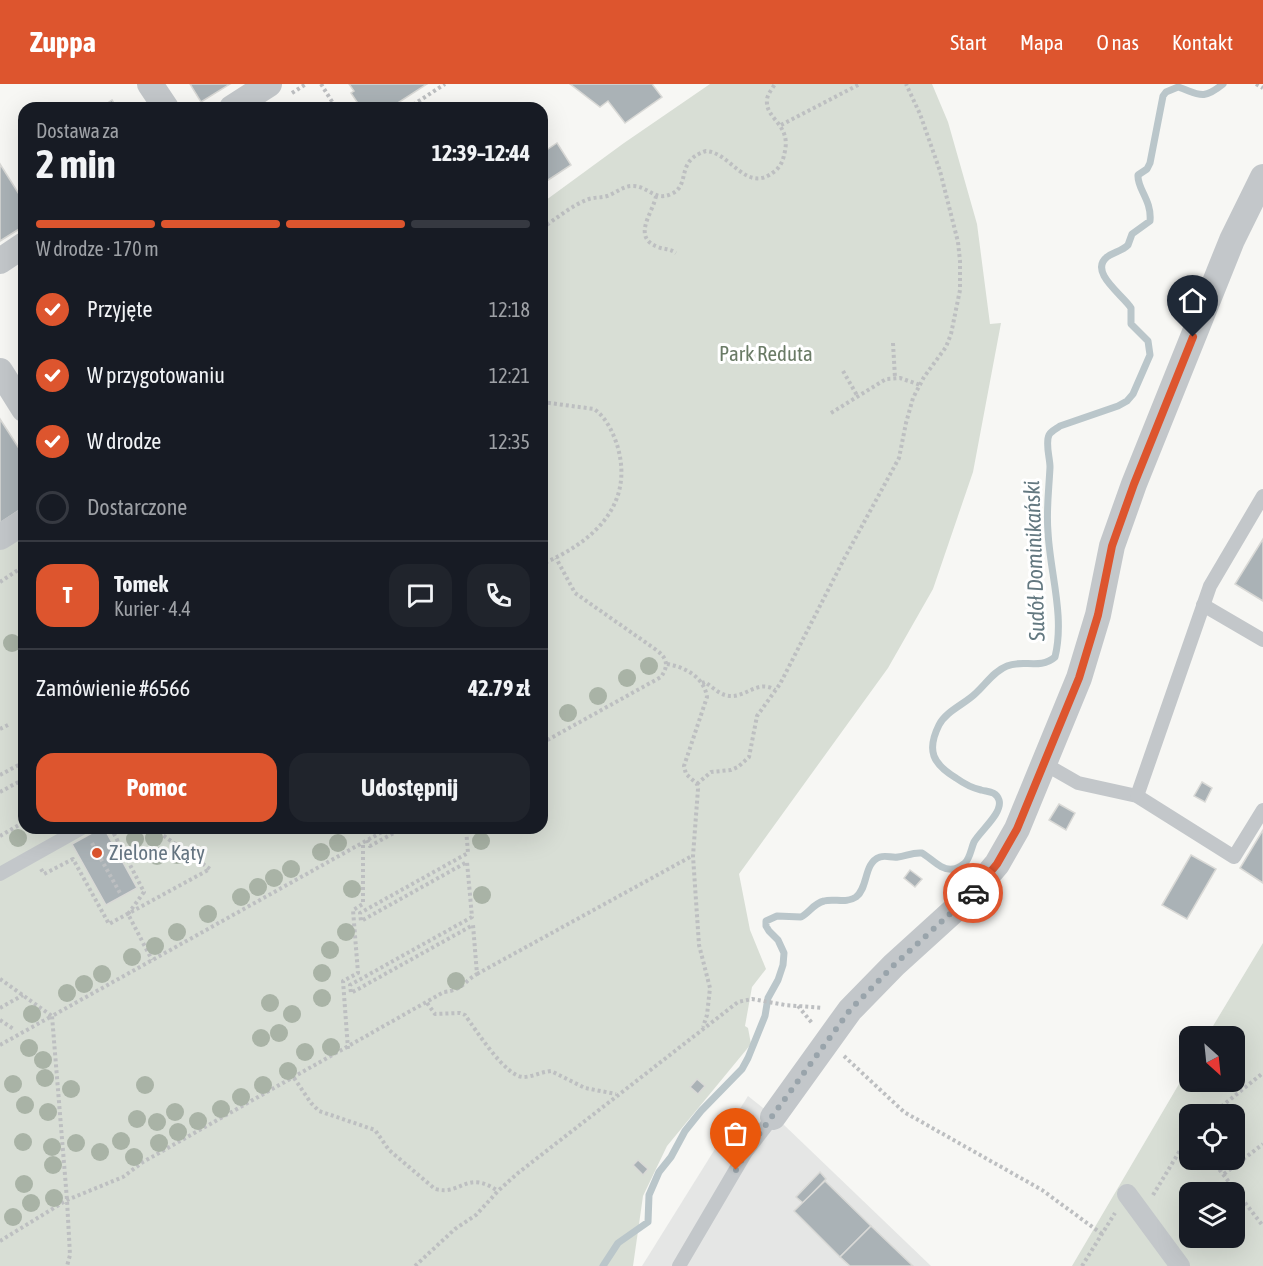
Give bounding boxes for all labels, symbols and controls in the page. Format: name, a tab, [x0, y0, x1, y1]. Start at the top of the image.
text: Zuppa	[30, 26, 96, 58]
text: Start	[950, 30, 987, 54]
text: Mapa	[1020, 30, 1063, 54]
text: O nas	[1096, 30, 1139, 54]
text: Kontakt	[1172, 30, 1233, 54]
text: Dostawa za	[36, 119, 119, 142]
text: 12:39–12:44	[432, 140, 530, 166]
text: 2 min	[36, 142, 116, 186]
text: W drodze · 170 m	[36, 237, 159, 260]
pin	[1167, 275, 1218, 337]
icon: home	[1176, 284, 1209, 317]
icon: check	[36, 293, 69, 326]
text: Przyjęte	[87, 296, 152, 322]
text: 12:18	[489, 298, 530, 321]
park label: Park Reduta	[719, 341, 813, 365]
icon: check	[36, 359, 69, 392]
text: W przygotowaniu	[87, 362, 225, 388]
text: 12:21	[489, 364, 530, 387]
icon: check	[36, 425, 69, 458]
text: W drodze	[87, 428, 161, 454]
text: 12:35	[489, 430, 530, 453]
water label: Sudół Dominikański	[1018, 480, 1050, 643]
text: Dostarczone	[87, 494, 187, 520]
button: chat	[389, 564, 452, 627]
button: phone	[467, 564, 530, 627]
text: Tomek	[114, 571, 168, 597]
text: T	[63, 582, 72, 608]
text: Kurier · 4.4	[114, 597, 191, 620]
text: Zamówienie #6566	[36, 675, 190, 701]
text: 42.79 zł	[468, 675, 530, 701]
button: Pomoc	[36, 753, 277, 822]
button: Udostępnij	[289, 753, 530, 822]
place label: Zielone Kąty	[109, 840, 205, 864]
marker: Zielone Kąty	[90, 846, 104, 860]
courier	[943, 863, 1003, 923]
icon: car	[957, 877, 990, 910]
north arrow	[1179, 1026, 1245, 1092]
map controls	[1179, 1026, 1245, 1248]
button: locate	[1179, 1104, 1245, 1170]
pin	[710, 1108, 761, 1170]
icon: bag	[719, 1117, 752, 1150]
button: layers	[1179, 1182, 1245, 1248]

